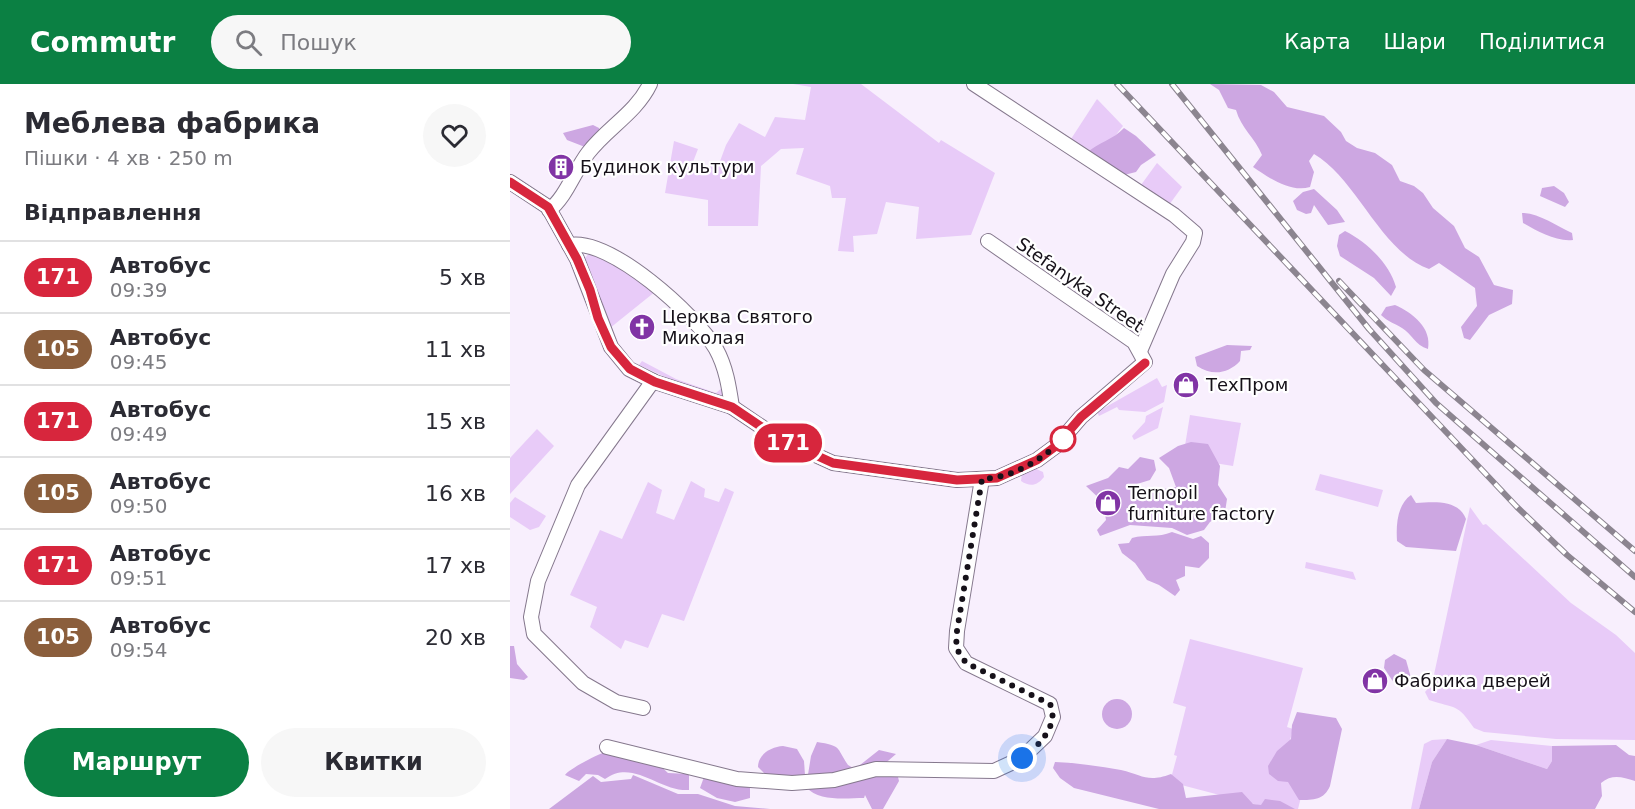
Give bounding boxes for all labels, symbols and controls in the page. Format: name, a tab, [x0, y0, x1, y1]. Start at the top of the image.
search box	[211, 15, 631, 69]
text: Commutr	[30, 26, 175, 59]
icon: search	[232, 26, 265, 59]
text: Пошук	[280, 30, 357, 55]
text: Карта	[1284, 30, 1351, 54]
text: Шари	[1384, 30, 1446, 54]
text: Поділитися	[1479, 30, 1605, 54]
button: heart	[423, 104, 486, 167]
text: Меблева фабрика	[24, 107, 320, 140]
text: Пішки · 4 хв · 250 m	[24, 146, 233, 170]
building icon: Будинок культури	[546, 152, 576, 182]
place label: Будинок культури	[580, 156, 754, 177]
text: Відправлення	[24, 200, 201, 225]
street label: Stefanyka Street	[1013, 233, 1148, 336]
text: Автобус	[110, 253, 211, 278]
text: 171	[36, 265, 80, 289]
text: 5 хв	[439, 265, 486, 290]
text: 09:39	[110, 278, 167, 302]
place label: Церква Святого Миколая	[662, 306, 813, 348]
church icon: Церква Святого Миколая	[627, 312, 657, 342]
text: Автобус	[110, 325, 211, 350]
text: 105	[36, 337, 80, 361]
text: 11 хв	[425, 337, 486, 362]
text: 09:45	[110, 350, 167, 374]
shop icon: ТехПром	[1171, 370, 1201, 400]
place label: ТехПром	[1205, 374, 1288, 395]
text: Автобус	[110, 397, 211, 422]
text: 171	[36, 409, 80, 433]
text: 15 хв	[425, 409, 486, 434]
text: 09:49	[110, 422, 167, 446]
line badge: 171	[754, 424, 822, 462]
unlabelled marker	[1050, 426, 1076, 452]
text: 171	[766, 431, 810, 455]
text: Автобус	[110, 469, 211, 494]
text: 105	[36, 481, 80, 505]
text: 16 хв	[425, 481, 486, 506]
place label: Ternopil furniture factory	[1127, 482, 1275, 524]
shop icon: Ternopil furniture factory	[1093, 488, 1123, 518]
text: 09:50	[110, 494, 167, 518]
text: Автобус	[110, 541, 211, 566]
text: 171	[36, 553, 80, 577]
text: 17 хв	[425, 553, 486, 578]
text: 09:51	[110, 566, 167, 590]
text: Автобус	[110, 613, 211, 638]
text: 105	[36, 625, 80, 649]
text: 20 хв	[425, 625, 486, 650]
text: 09:54	[110, 638, 167, 662]
shop icon: Фабрика дверей	[1360, 666, 1390, 696]
place label: Фабрика дверей	[1394, 670, 1551, 691]
button: Маршрут	[24, 728, 249, 797]
button: Квитки	[261, 728, 486, 797]
your location	[1007, 743, 1037, 773]

